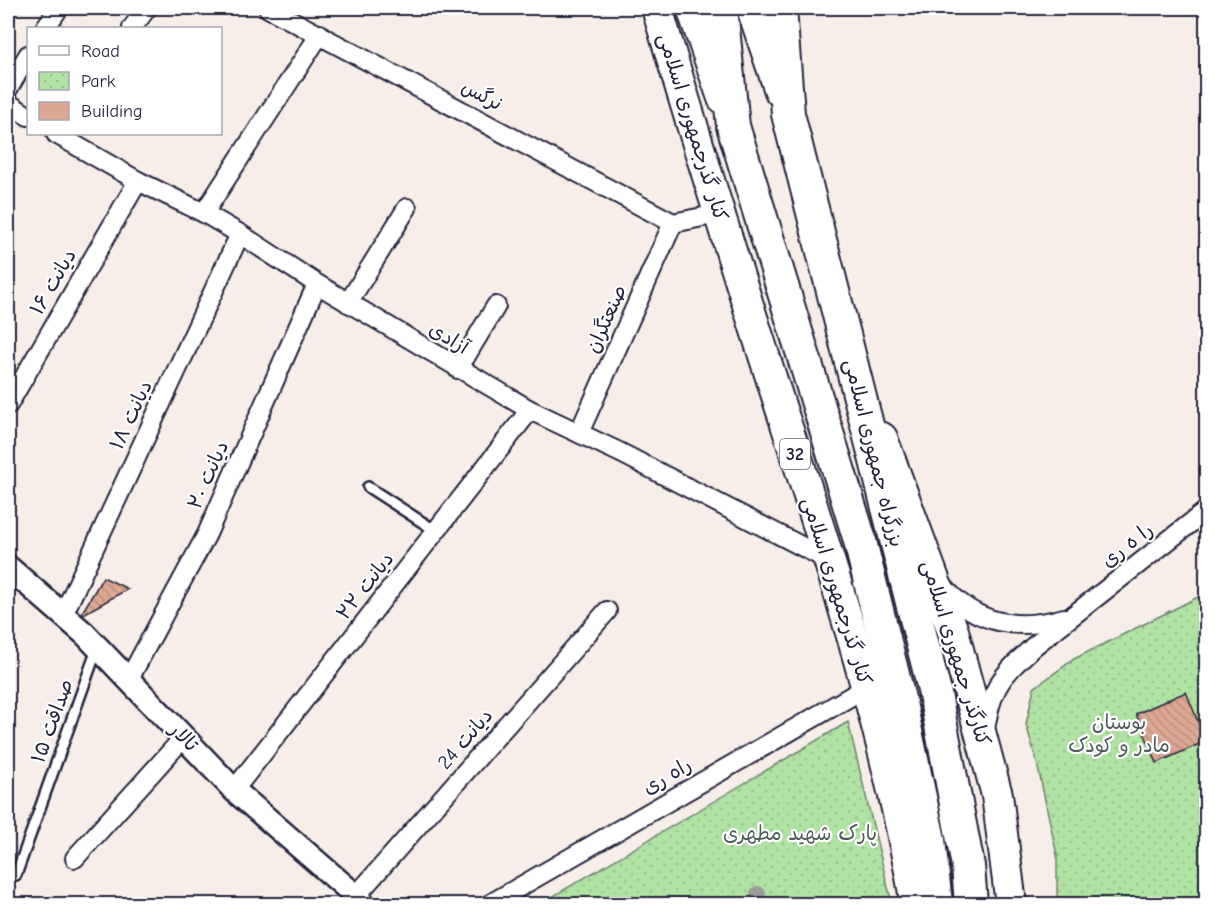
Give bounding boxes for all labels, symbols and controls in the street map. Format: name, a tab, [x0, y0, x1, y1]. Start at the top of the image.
legend	[27, 27, 222, 135]
street label: کنار گذرجمهوری اسلامی	[652, 30, 732, 224]
text: Road	[81, 41, 120, 62]
text: Park	[81, 71, 116, 92]
street label: نرگس	[458, 75, 506, 115]
text: Building	[81, 101, 143, 122]
street label: دیانت ۱۶	[25, 245, 81, 319]
street label: صنعتگران	[581, 281, 631, 357]
street label: آزادی	[425, 317, 474, 359]
street label: بزرگراه جمهوری اسلامی	[838, 357, 908, 550]
street label: دیانت ۱۸	[105, 377, 157, 453]
street label: دیانت ۲۰	[183, 437, 233, 513]
road number: 32	[780, 439, 810, 469]
street label: کنار گذرجمهوری اسلامی	[796, 494, 876, 688]
street label: را ه ری	[1097, 518, 1157, 572]
street label: دیانت ۲۲	[331, 548, 399, 624]
street label: کنارگذر جمهوری اسلامی	[915, 558, 995, 749]
street label: صداقت ۱۵	[26, 676, 78, 766]
street label: دیانت 24	[433, 704, 497, 774]
park label: بوستان مادر و کودک	[1068, 711, 1170, 757]
street label: تالار	[164, 716, 203, 756]
street label: راه ری	[639, 753, 695, 799]
park label: پارک شهید مطهری	[723, 822, 877, 846]

